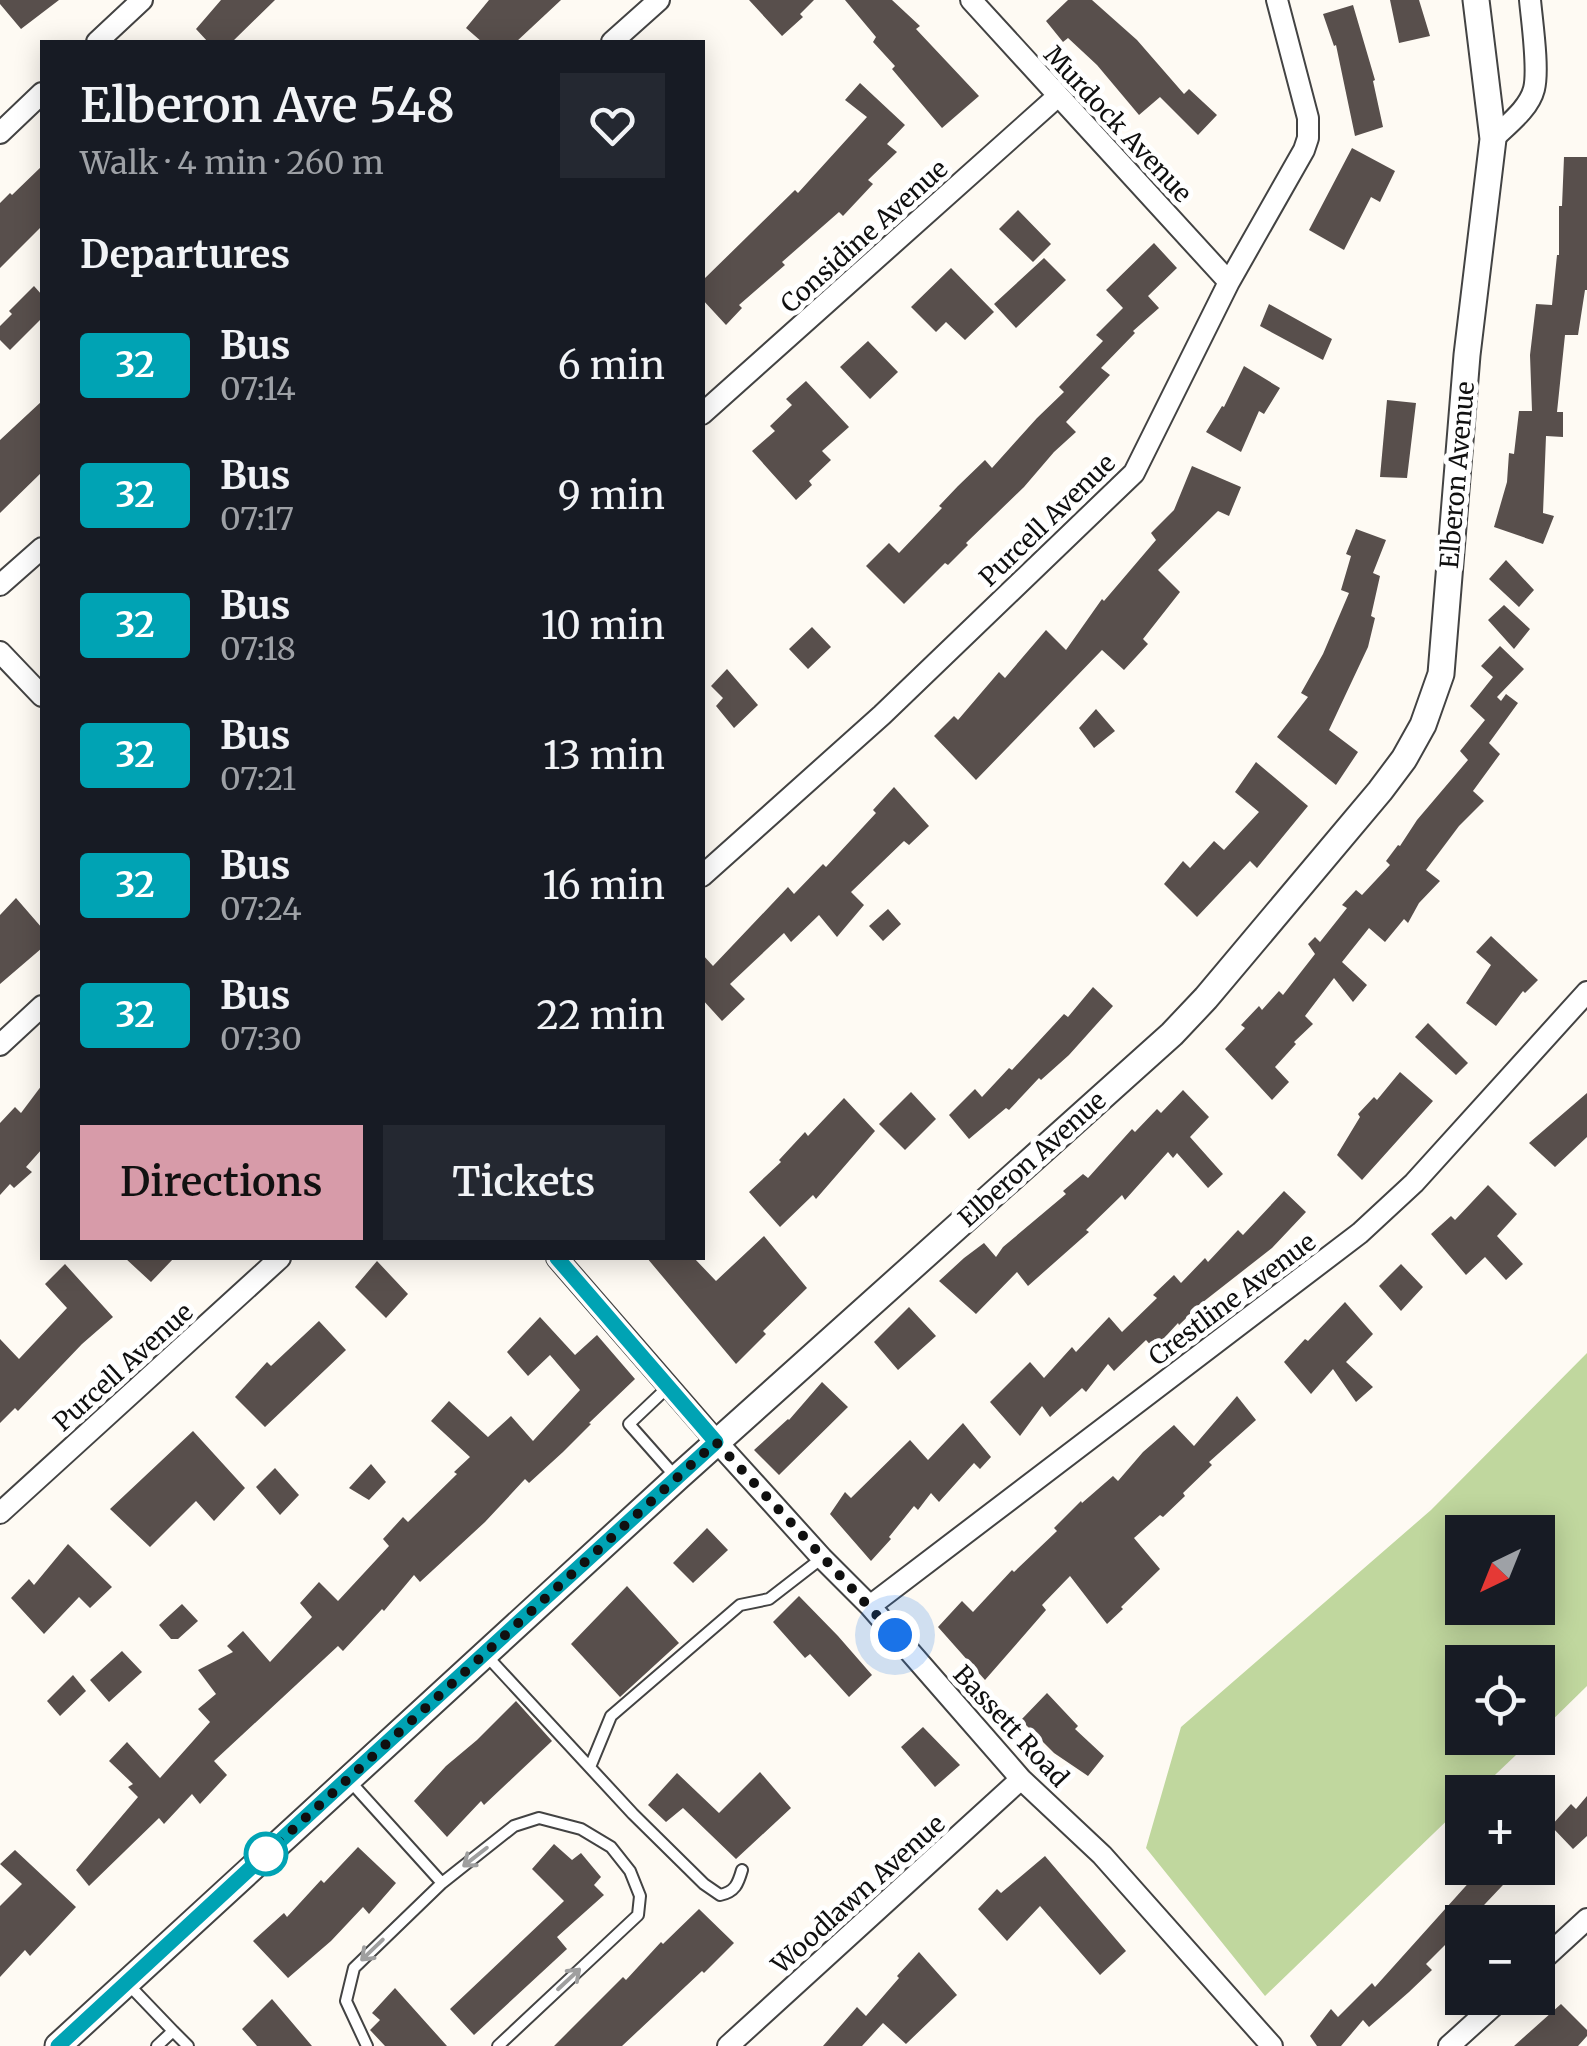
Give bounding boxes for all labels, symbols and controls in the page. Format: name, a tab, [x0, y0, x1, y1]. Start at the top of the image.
street label: Murdock Avenue	[1037, 39, 1199, 209]
button: heart	[560, 73, 665, 178]
text: Elberon Ave 548	[80, 75, 455, 135]
text: Walk · 4 min · 260 m	[80, 143, 384, 183]
street label: Considine Avenue	[774, 153, 954, 319]
text: Departures	[80, 231, 290, 278]
text: Bus	[220, 322, 290, 369]
text: 6 min	[558, 342, 665, 389]
text: 32	[115, 343, 155, 387]
text: 07:14	[220, 369, 296, 409]
street label: Elberon Avenue	[1433, 380, 1481, 570]
street label: Purcell Avenue	[972, 447, 1122, 593]
text: Bus	[220, 452, 290, 499]
text: 9 min	[558, 472, 665, 519]
text: 32	[115, 473, 155, 517]
text: 07:17	[220, 499, 294, 539]
text: Bus	[220, 582, 290, 629]
text: 10 min	[541, 602, 665, 649]
text: 32	[115, 603, 155, 647]
text: 07:18	[220, 629, 296, 669]
text: Bus	[220, 712, 290, 759]
text: 13 min	[543, 732, 665, 779]
text: 32	[115, 733, 155, 777]
text: 07:21	[220, 759, 296, 799]
text: Bus	[220, 842, 290, 889]
text: 16 min	[542, 862, 665, 909]
text: 32	[115, 863, 155, 907]
text: 07:24	[220, 889, 302, 929]
text: Bus	[220, 972, 290, 1019]
text: 22 min	[536, 992, 665, 1039]
text: 32	[115, 993, 155, 1037]
text: 07:30	[220, 1019, 302, 1059]
street label: Elberon Avenue	[952, 1084, 1112, 1234]
button: Directions	[80, 1125, 363, 1240]
button: Tickets	[383, 1125, 665, 1240]
street label: Crestline Avenue	[1142, 1226, 1322, 1372]
street label: Purcell Avenue	[47, 1296, 199, 1438]
north arrow	[1445, 1515, 1555, 1625]
map controls	[1445, 1515, 1555, 2015]
your location	[870, 1610, 920, 1660]
button: locate	[1445, 1645, 1555, 1755]
street label: Bassett Road	[947, 1658, 1075, 1794]
button: +	[1445, 1775, 1555, 1885]
street label: Woodlawn Avenue	[764, 1808, 951, 1981]
unlabelled marker	[245, 1833, 287, 1875]
one-way arrow	[462, 1846, 489, 1867]
button: −	[1445, 1905, 1555, 2015]
one-way arrow	[361, 1938, 385, 1962]
one-way arrow	[556, 1968, 581, 1991]

